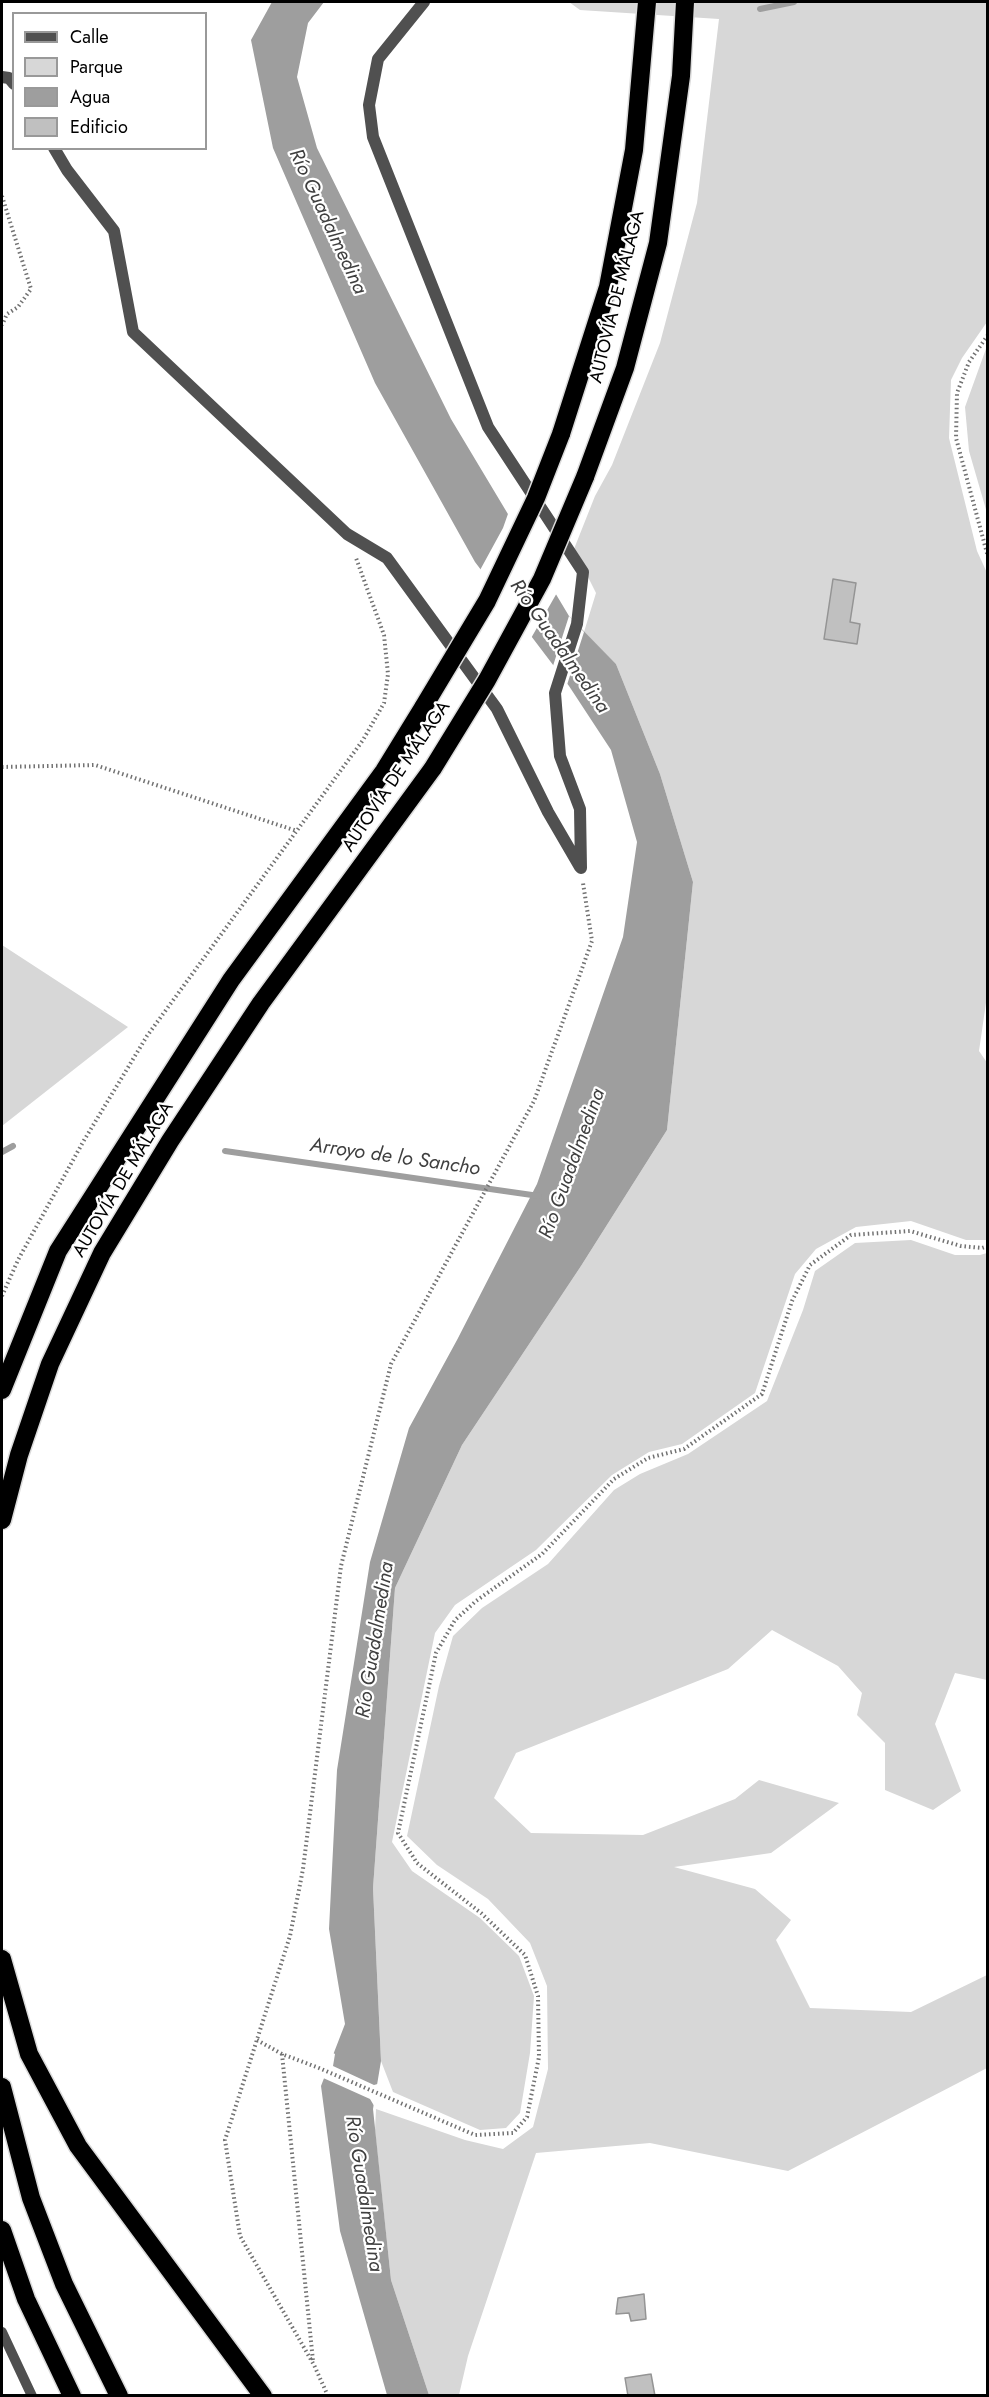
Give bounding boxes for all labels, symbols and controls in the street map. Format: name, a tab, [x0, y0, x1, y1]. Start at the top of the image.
legend	[12, 12, 207, 150]
text: Calle	[70, 24, 109, 50]
text: Parque	[70, 54, 123, 80]
text: Agua	[70, 84, 110, 110]
text: Edificio	[70, 114, 128, 140]
water label: Río Guadalmedina	[283, 145, 371, 299]
street label: AUTOVÍA DE MÁLAGA	[586, 208, 650, 386]
water label: Río Guadalmedina	[504, 575, 614, 719]
street label: AUTOVÍA DE MÁLAGA	[339, 698, 455, 856]
water label: Río Guadalmedina	[535, 1086, 611, 1242]
street label: AUTOVÍA DE MÁLAGA	[69, 1099, 179, 1261]
water label: Arroyo de lo Sancho	[309, 1134, 481, 1182]
water label: Río Guadalmedina	[352, 1560, 400, 1720]
water label: Río Guadalmedina	[339, 2114, 387, 2274]

